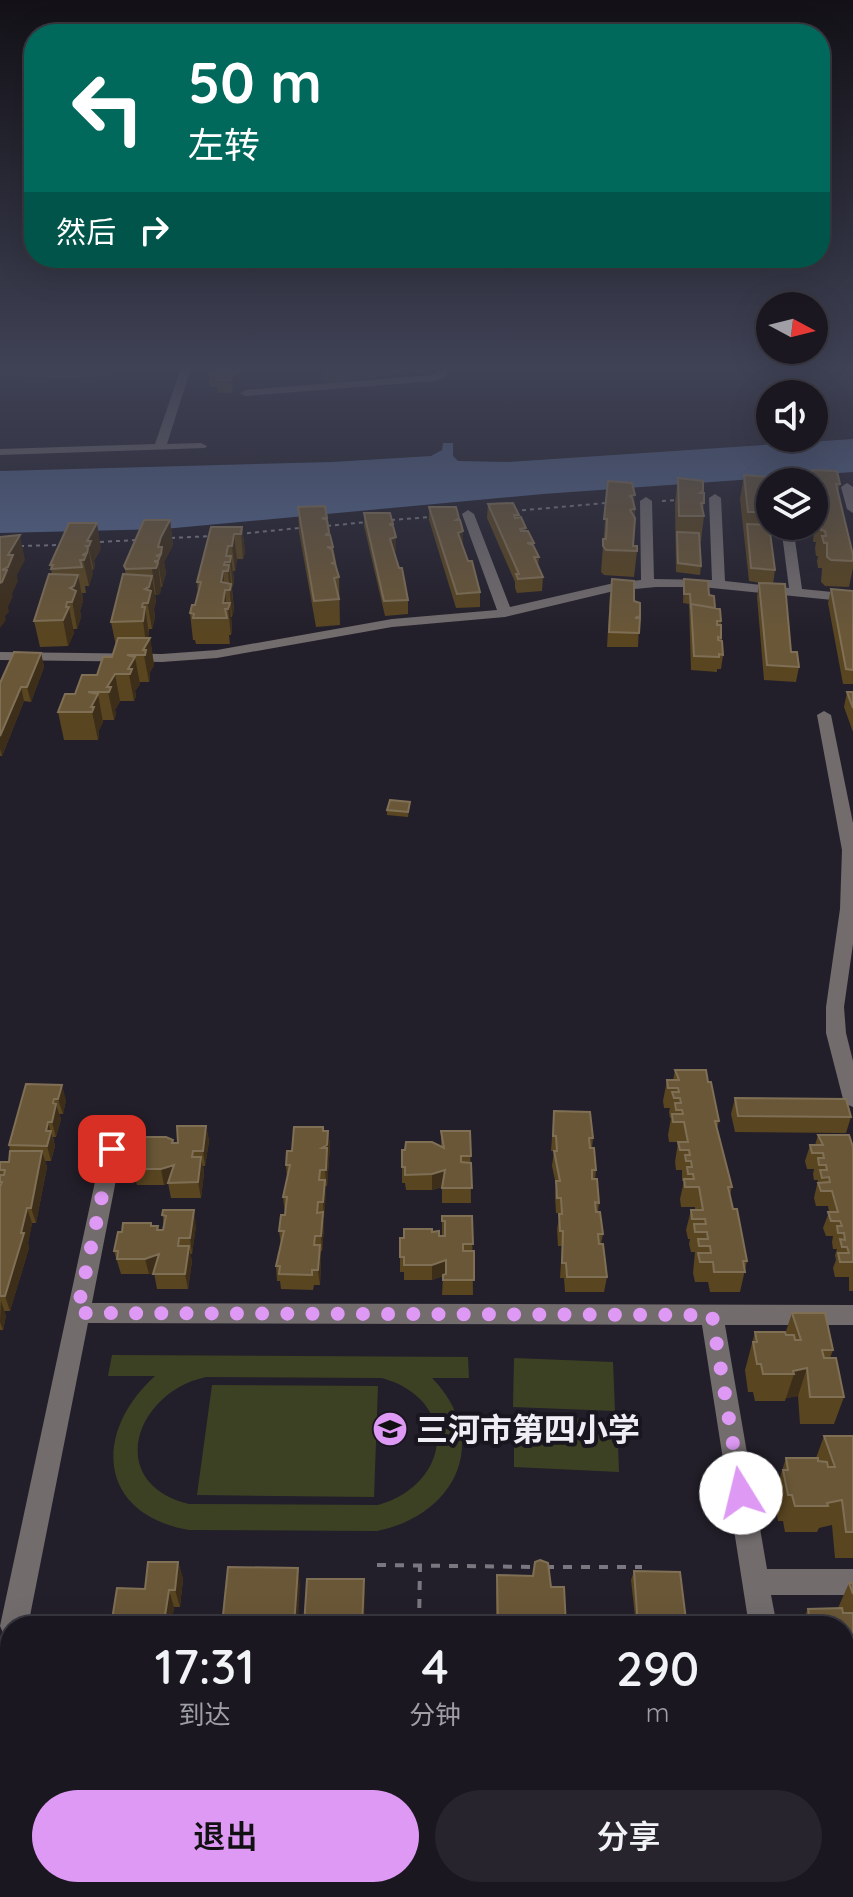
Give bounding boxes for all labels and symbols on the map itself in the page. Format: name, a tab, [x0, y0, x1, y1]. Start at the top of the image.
north arrow	[756, 292, 828, 364]
pin	[78, 1115, 146, 1183]
place label: 三河市第四小学	[416, 1409, 640, 1449]
school or university icon: 三河市第四小学	[371, 1410, 409, 1448]
position arrow	[699, 1451, 783, 1535]

